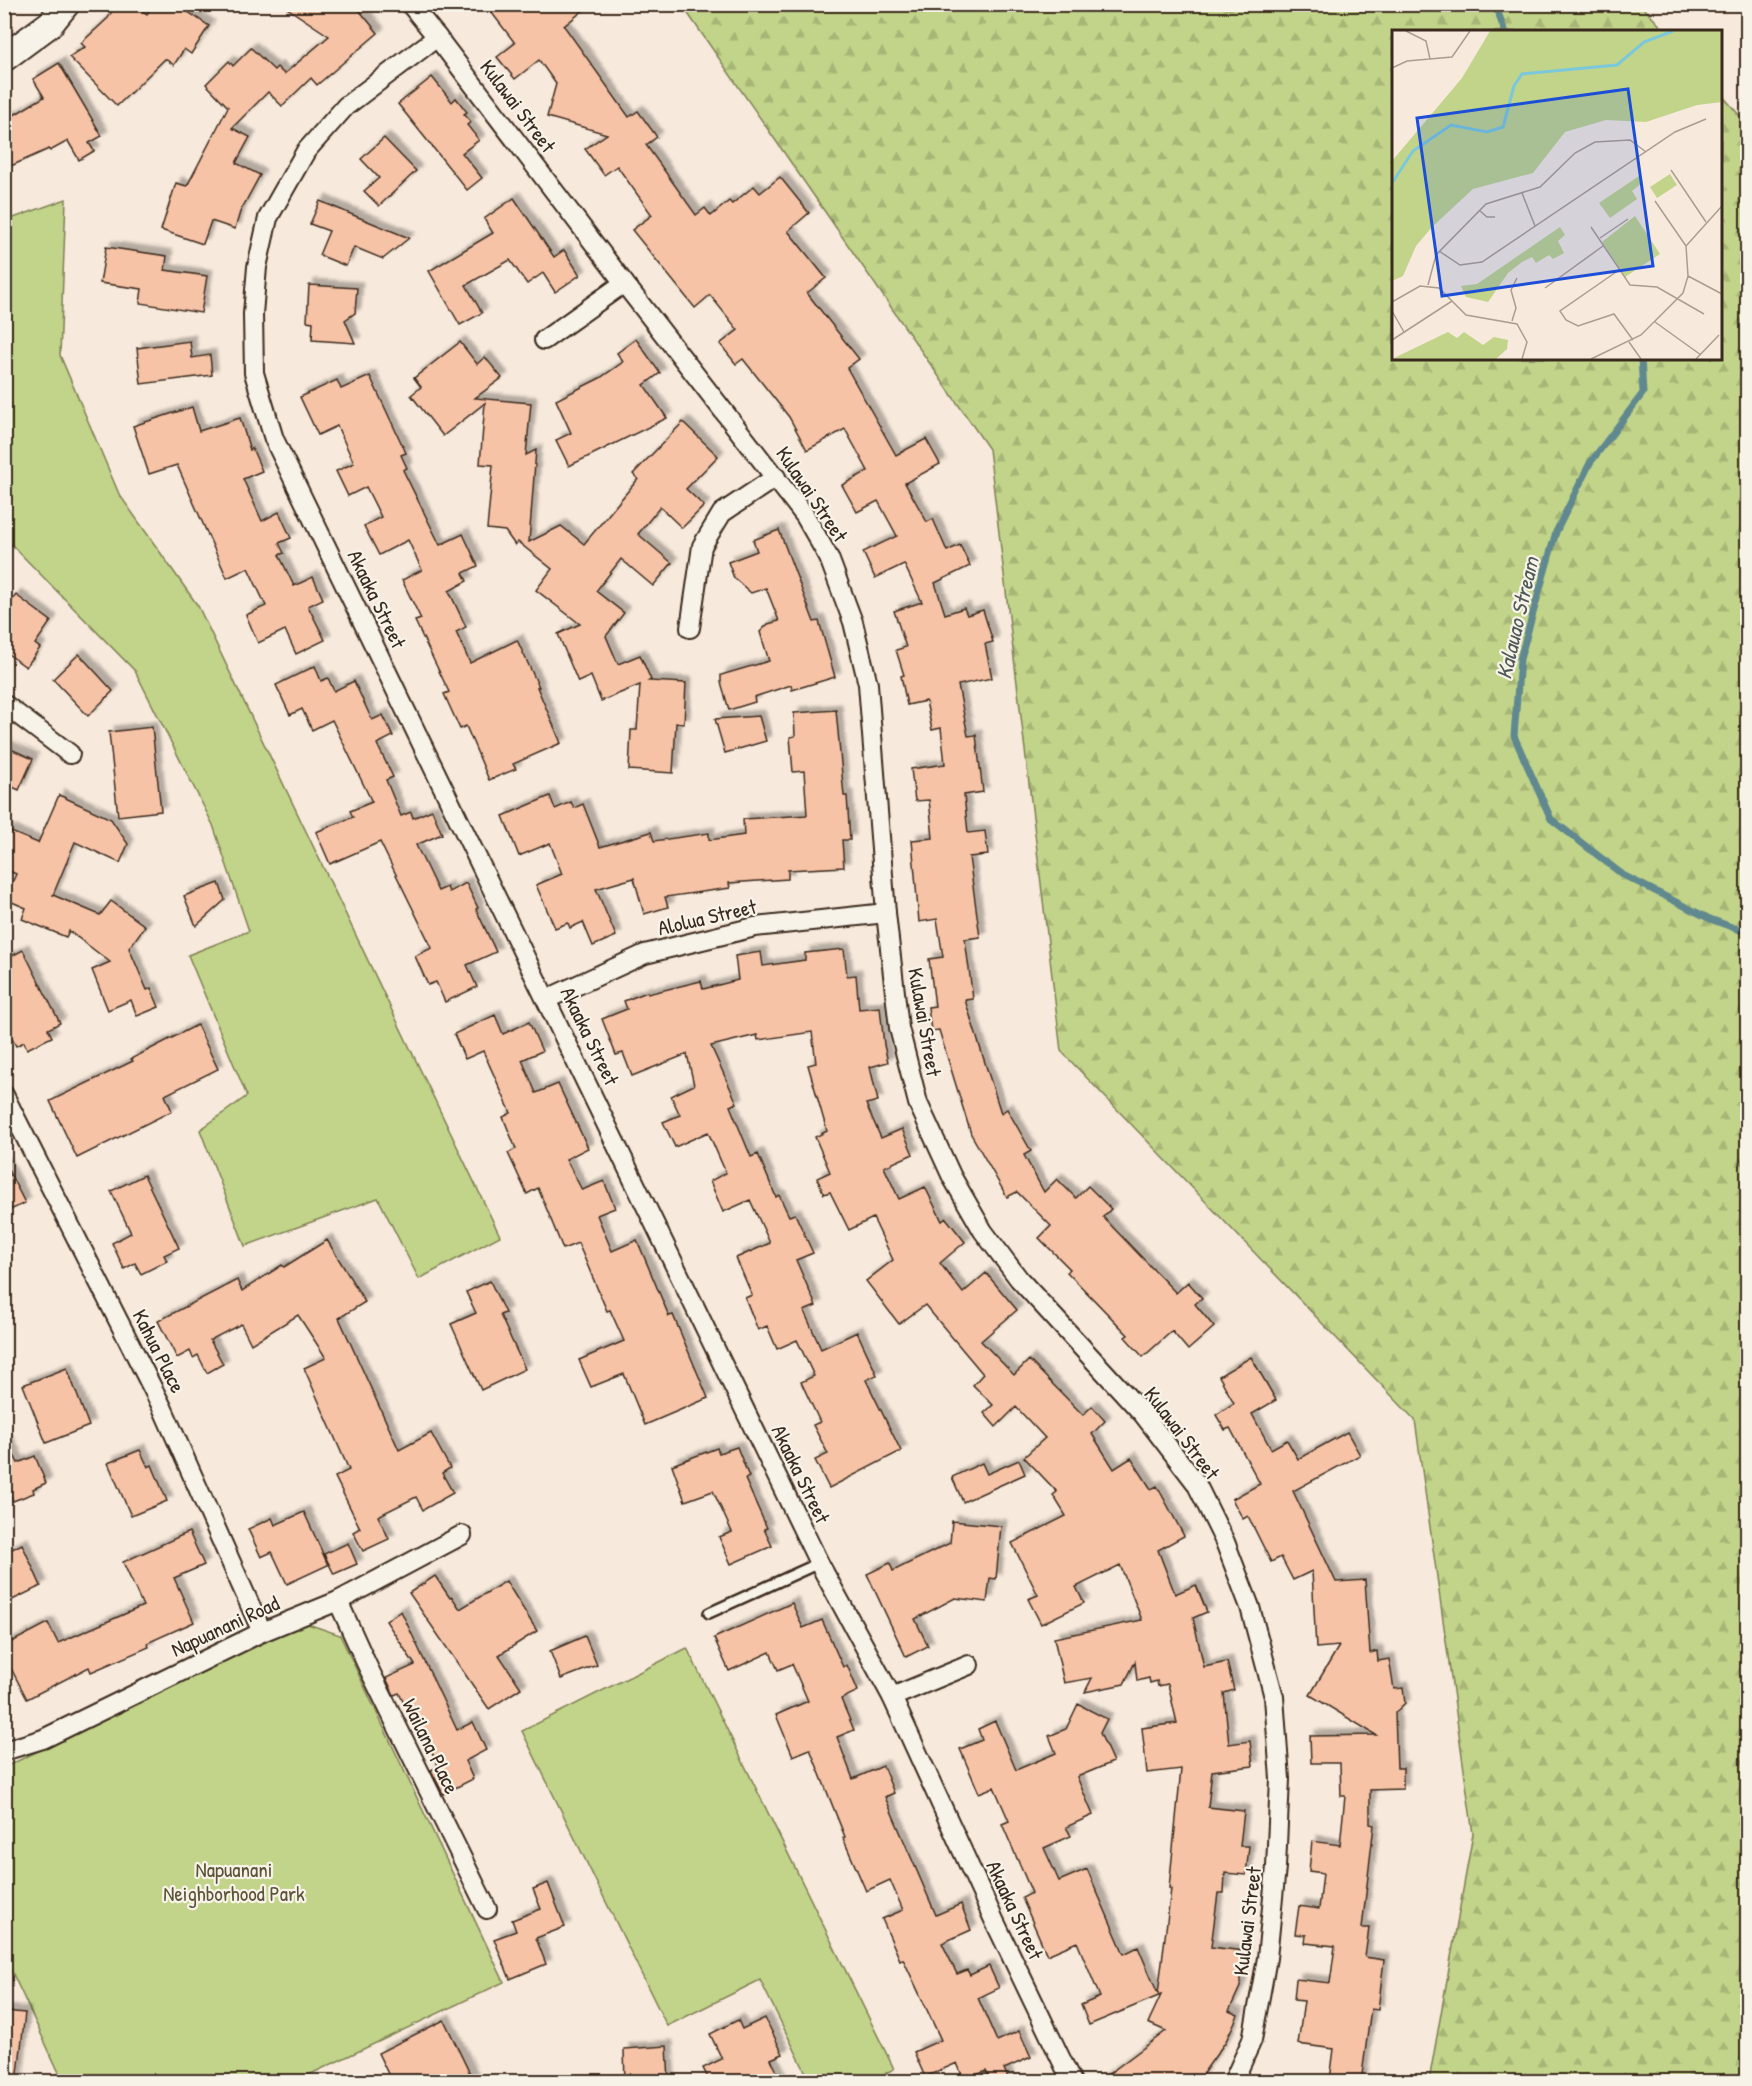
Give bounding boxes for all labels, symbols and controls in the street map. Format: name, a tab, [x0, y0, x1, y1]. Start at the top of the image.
inset map	[1392, 30, 1722, 360]
street label: Kulawai Street	[473, 54, 563, 159]
street label: Kulawai Street	[769, 440, 855, 548]
street label: Akaaka Street	[341, 545, 414, 654]
water label: Kalauao Stream	[1488, 553, 1546, 682]
street label: Alolua Street	[655, 891, 760, 942]
street label: Kulawai Street	[901, 966, 949, 1079]
street label: Akaaka Street	[554, 982, 627, 1091]
street label: Kahua Place	[126, 1304, 192, 1398]
street label: Kulawai Street	[1137, 1381, 1227, 1486]
street label: Akaaka Street	[765, 1420, 838, 1529]
street label: Napuanani Road	[166, 1588, 284, 1664]
street label: Wailana Place	[395, 1694, 467, 1798]
park label: Napuanani Neighborhood Park	[163, 1855, 305, 1908]
street label: Akaaka Street	[979, 1856, 1051, 1965]
street label: Kulawai Street	[1226, 1864, 1268, 1977]

